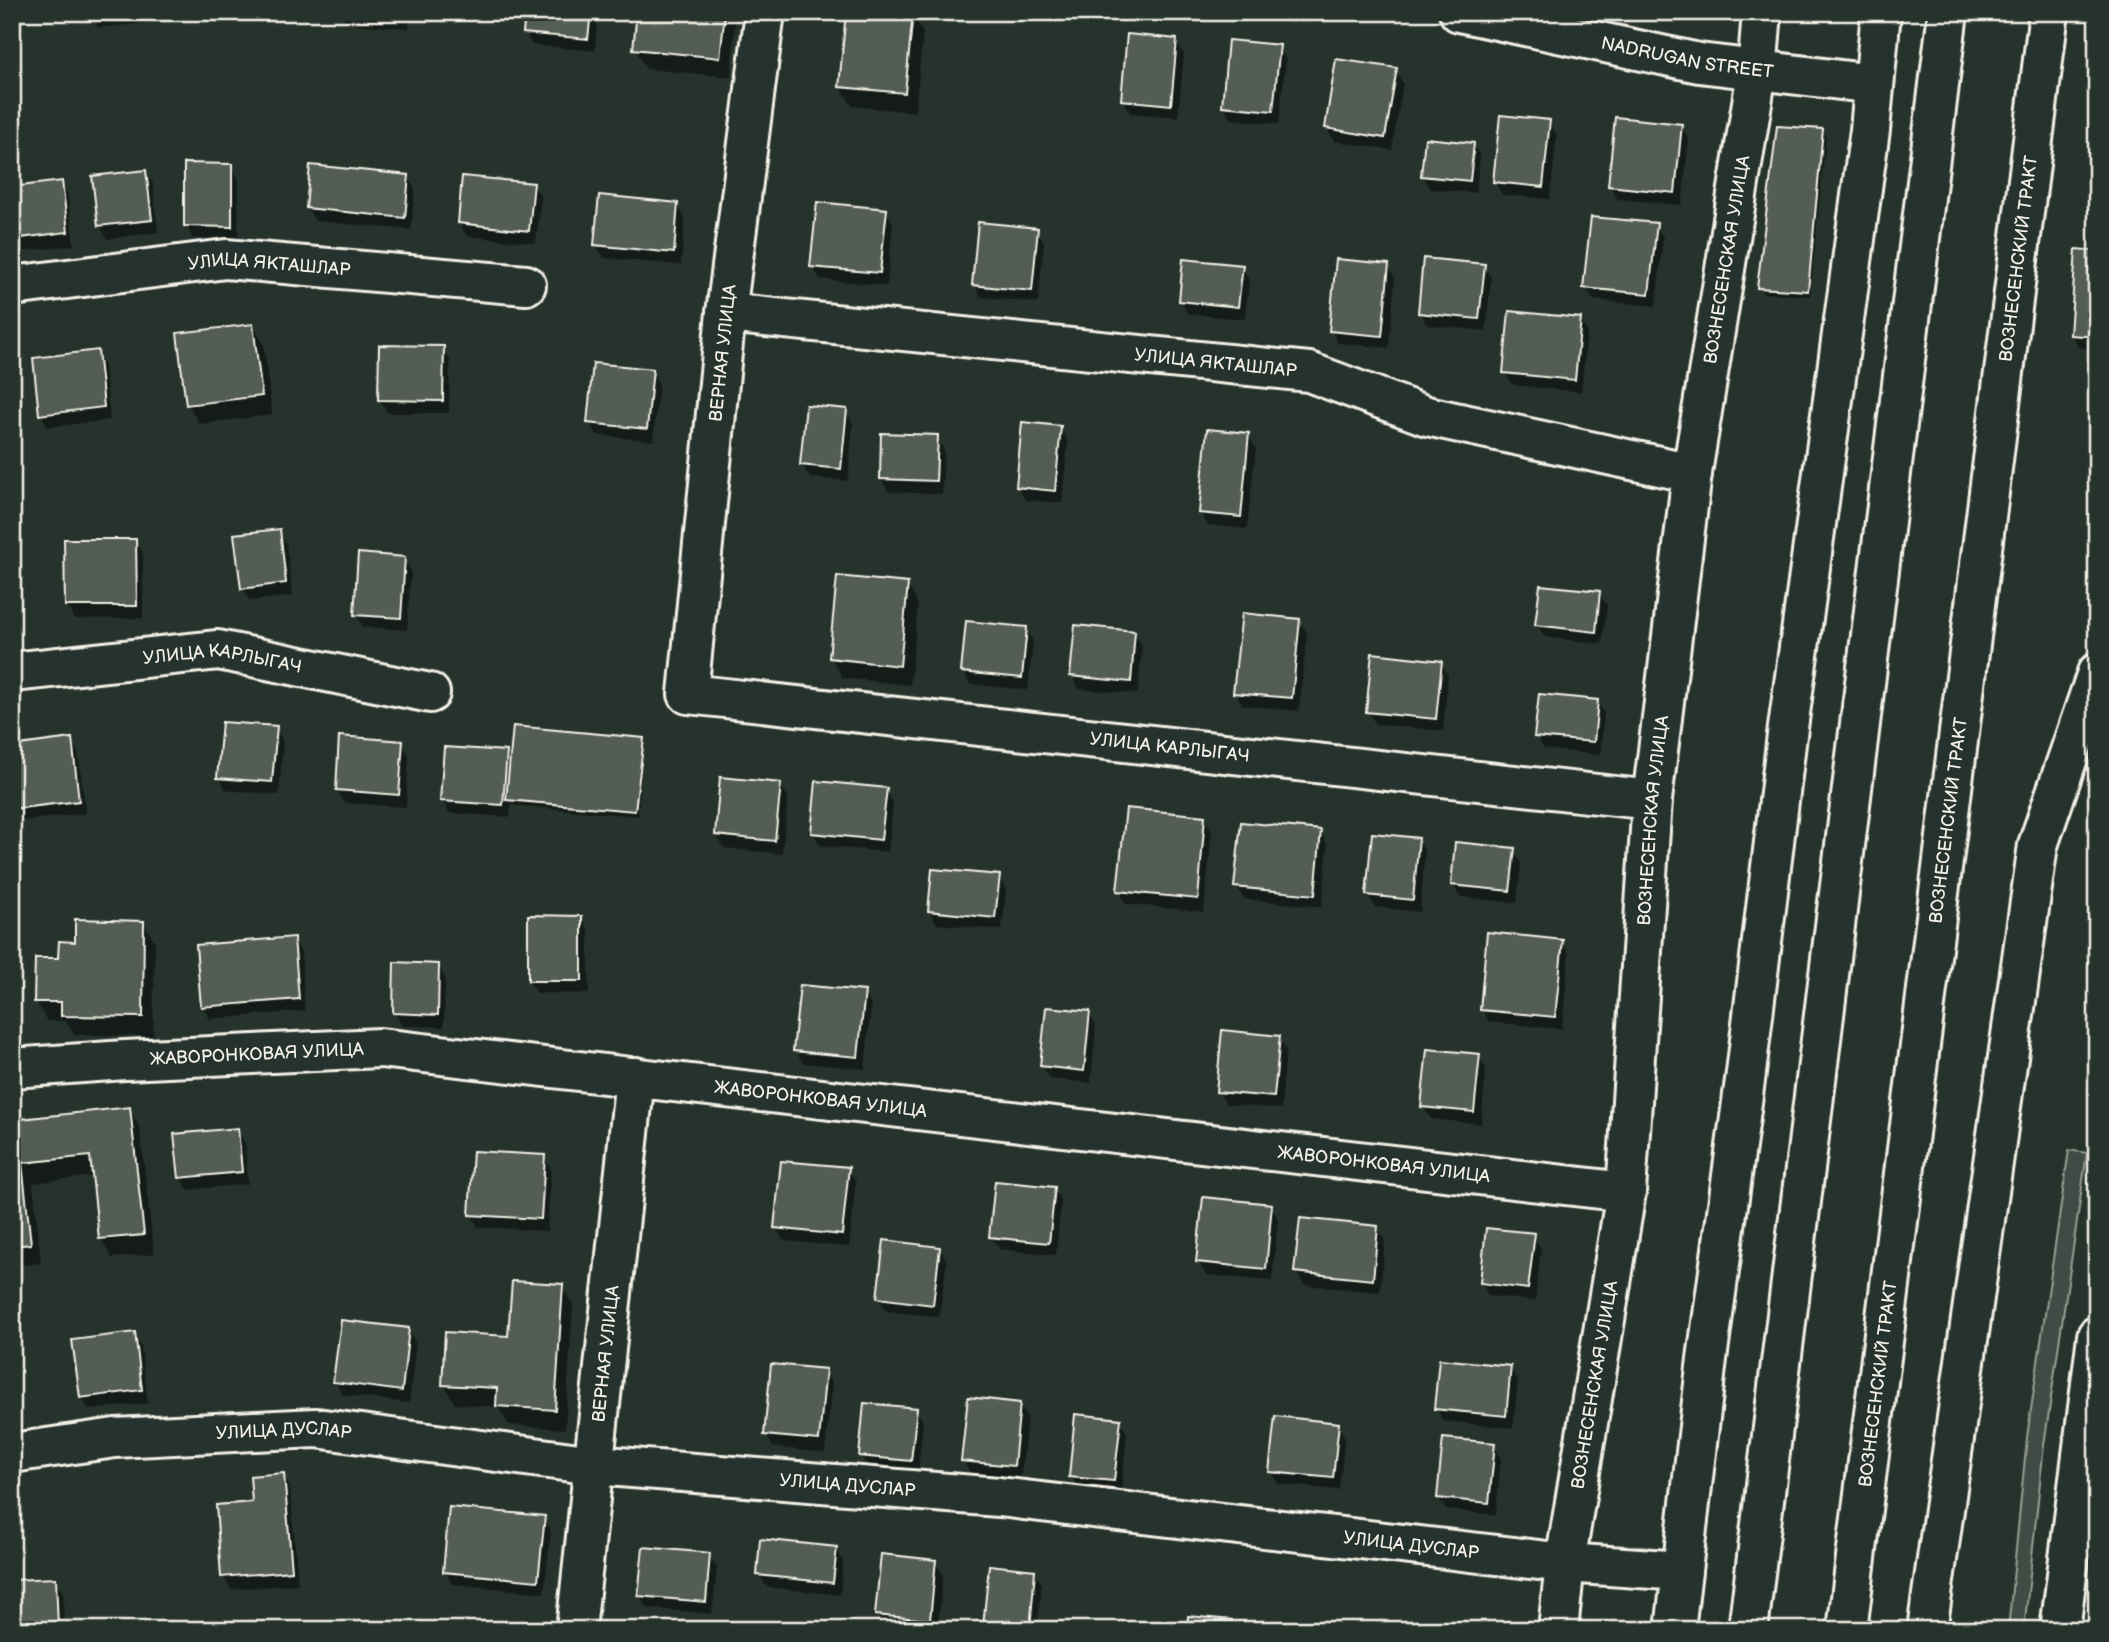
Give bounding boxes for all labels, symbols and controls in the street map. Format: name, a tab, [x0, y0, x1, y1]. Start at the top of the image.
street label: NADRUGAN STREET	[1599, 32, 1775, 82]
street label: ВОЗНЕСЕНСКАЯ УЛИЦА	[1699, 154, 1754, 365]
street label: ВОЗНЕСЕНСКИЙ ТРАКТ	[1995, 154, 2042, 363]
street label: УЛИЦА ЯКТАШЛАР	[187, 248, 352, 280]
street label: ВЕРНАЯ УЛИЦА	[705, 283, 741, 422]
street label: УЛИЦА ЯКТАШЛАР	[1133, 344, 1298, 381]
street label: УЛИЦА КАРЛЫГАЧ	[142, 639, 304, 677]
street label: ВОЗНЕСЕНСКАЯ УЛИЦА	[1633, 714, 1673, 926]
street label: ВОЗНЕСЕНСКИЙ ТРАКТ	[1925, 716, 1971, 925]
street label: УЛИЦА КАРЛЫГАЧ	[1089, 728, 1251, 766]
street label: ЖАВОРОНКОВАЯ УЛИЦА	[149, 1038, 364, 1069]
street label: ЖАВОРОНКОВАЯ УЛИЦА	[713, 1076, 928, 1122]
street label: ЖАВОРОНКОВАЯ УЛИЦА	[1276, 1141, 1491, 1187]
street label: ВОЗНЕСЕНСКАЯ УЛИЦА	[1567, 1279, 1622, 1490]
street label: ВОЗНЕСЕНСКИЙ ТРАКТ	[1854, 1279, 1901, 1488]
street label: ВЕРНАЯ УЛИЦА	[588, 1284, 623, 1423]
street label: УЛИЦА ДУСЛАР	[215, 1417, 353, 1443]
street label: УЛИЦА ДУСЛАР	[779, 1469, 917, 1501]
street label: УЛИЦА ДУСЛАР	[1342, 1527, 1481, 1563]

